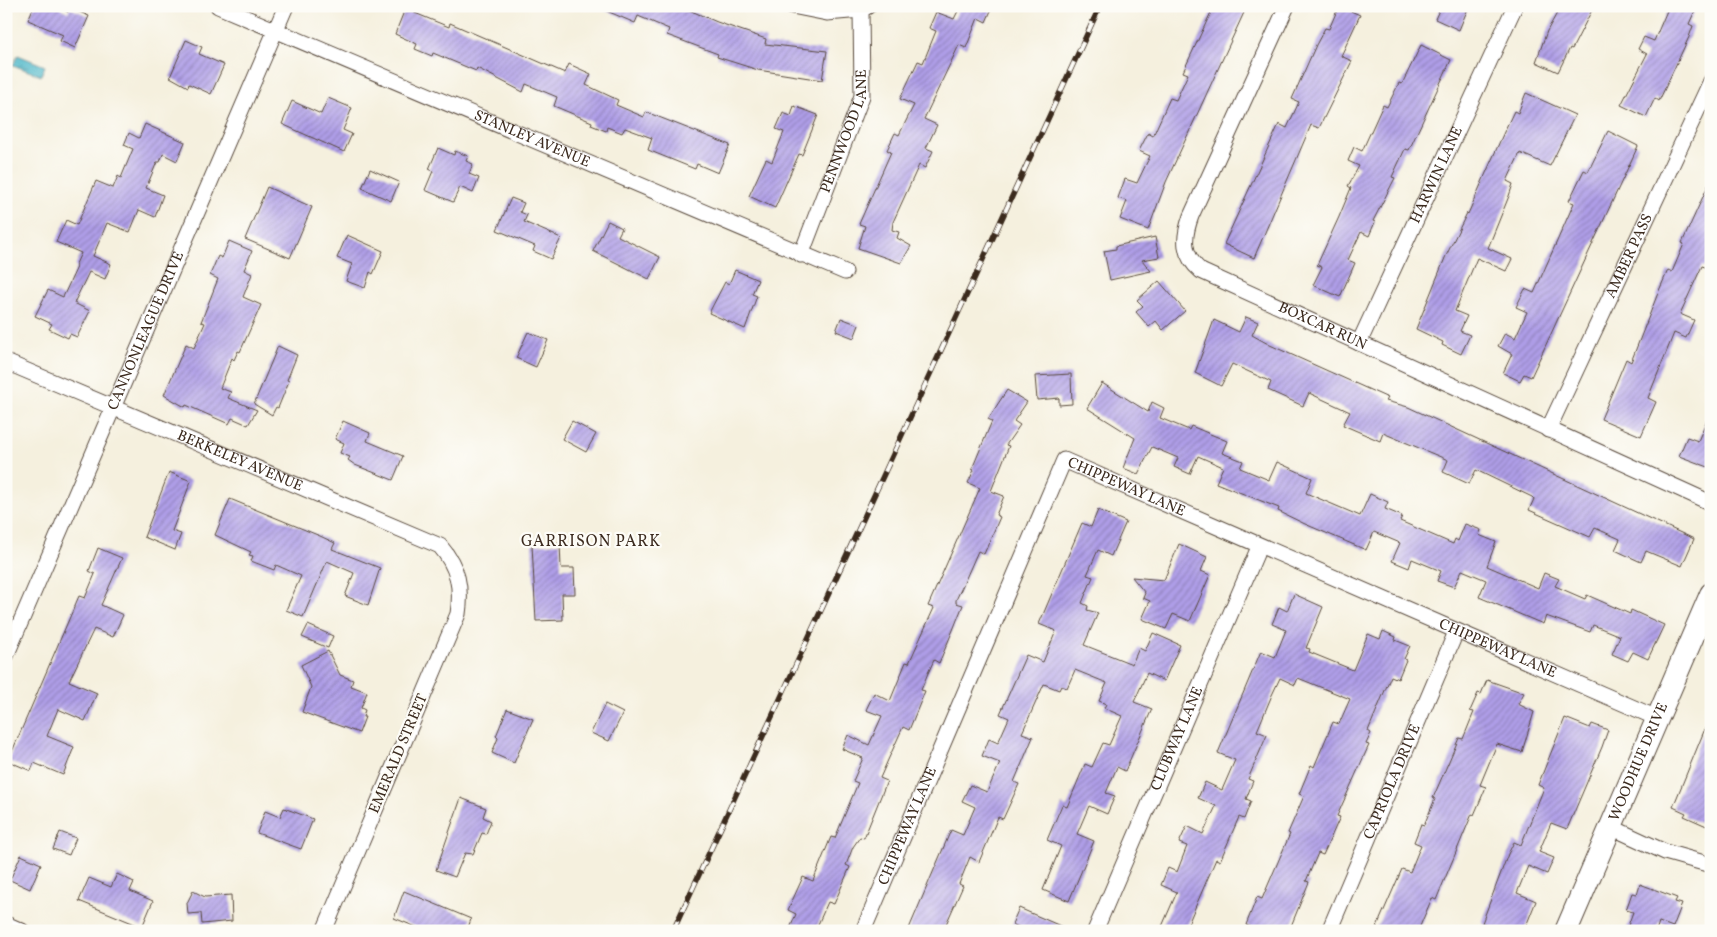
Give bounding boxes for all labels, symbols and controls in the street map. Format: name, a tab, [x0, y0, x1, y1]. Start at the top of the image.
street label: PENNWOOD LANE	[815, 69, 873, 196]
street label: STANLEY AVENUE	[471, 105, 593, 173]
street label: HARWIN LANE	[1405, 123, 1468, 227]
street label: AMBER PASS	[1600, 210, 1658, 302]
street label: CANNONLEAGUE DRIVE	[103, 248, 190, 414]
street label: BOXCAR RUN	[1275, 297, 1370, 356]
street label: BERKELEY AVENUE	[174, 425, 306, 497]
street label: CHIPPEWAY LANE	[1064, 452, 1188, 522]
district label: GARRISON PARK	[521, 531, 661, 553]
street label: CHIPPEWAY LANE	[1435, 614, 1560, 684]
street label: CLUBWAY LANE	[1146, 684, 1209, 794]
street label: EMERALD STREET	[364, 691, 434, 817]
street label: WOODHUE DRIVE	[1604, 699, 1673, 824]
street label: CAPRIOLA DRIVE	[1359, 721, 1426, 843]
street label: CHIPPEWAY LANE	[873, 764, 942, 888]

